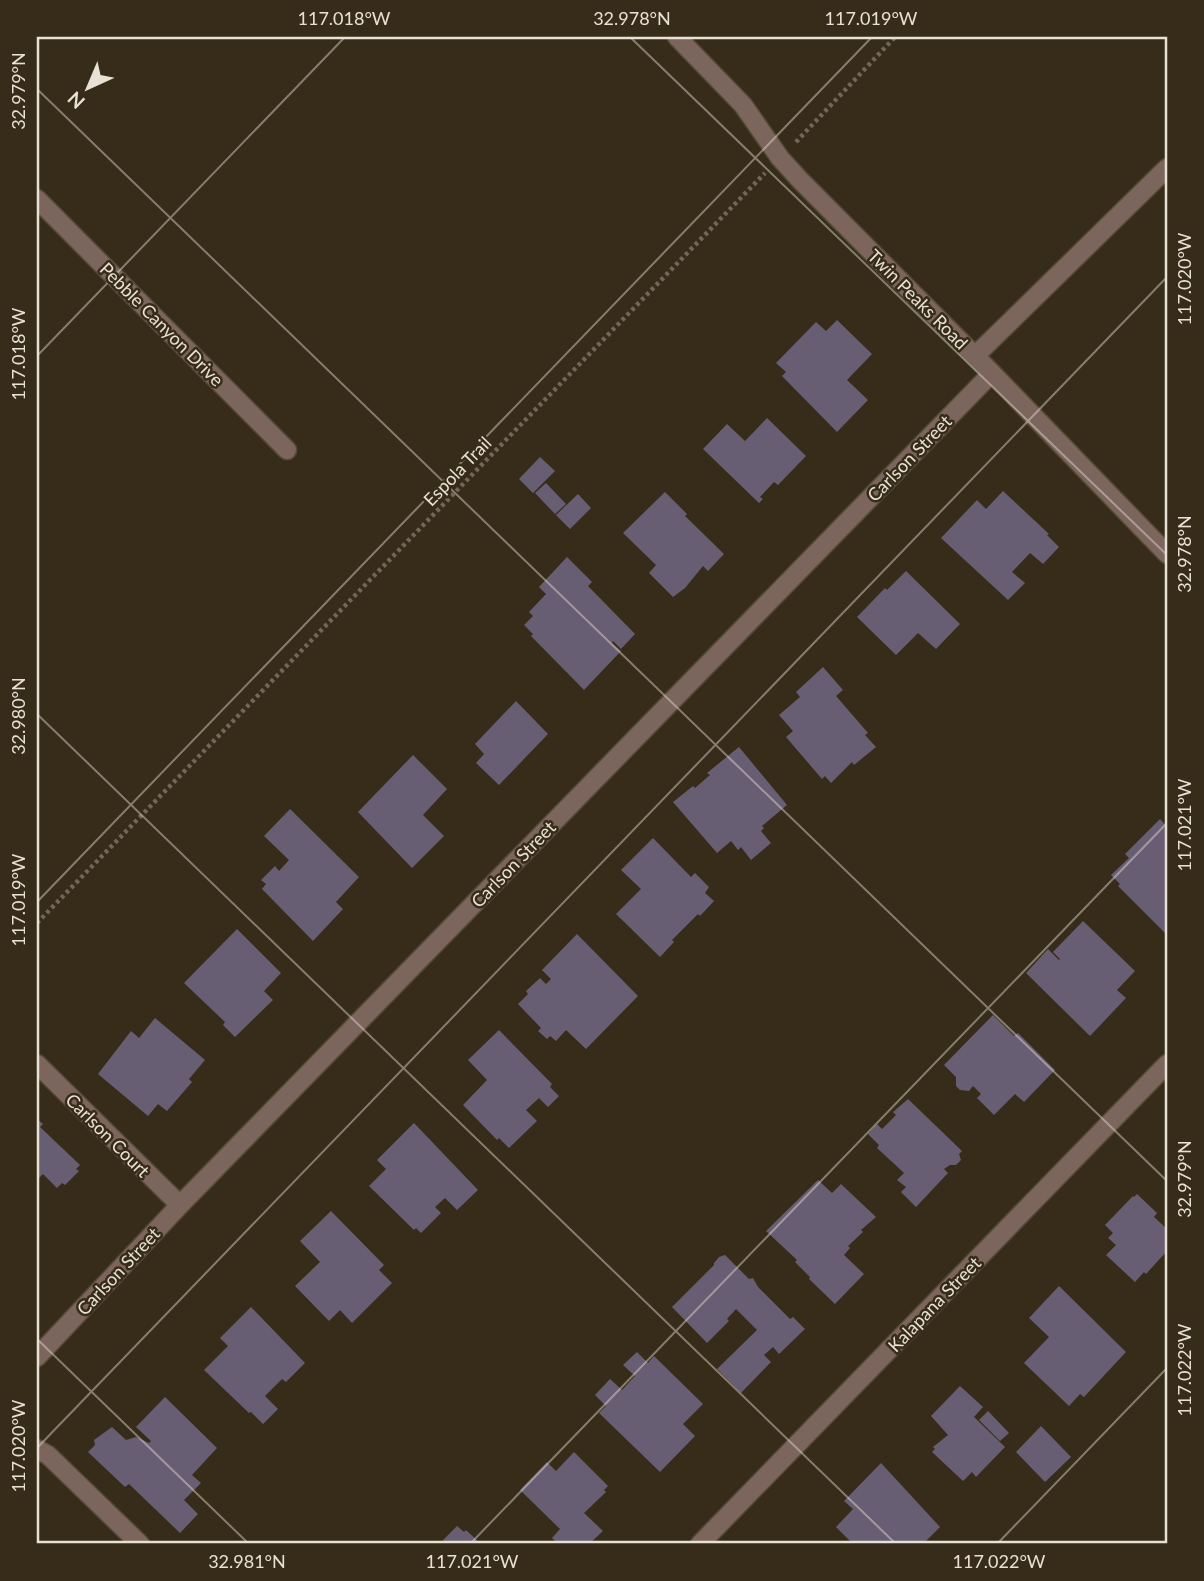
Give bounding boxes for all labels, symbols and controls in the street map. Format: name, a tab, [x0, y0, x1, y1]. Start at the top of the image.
text: 117.018°W	[298, 7, 391, 29]
text: 32.978°N	[593, 7, 671, 29]
text: 117.019°W	[825, 7, 918, 29]
text: 32.979°N	[7, 52, 29, 130]
north arrow	[52, 52, 122, 122]
text: N	[63, 87, 89, 114]
text: 117.020°W	[1173, 232, 1195, 326]
street label: Twin Peaks Road	[863, 244, 973, 354]
street label: Pebble Canyon Drive	[96, 258, 228, 390]
text: 117.018°W	[7, 307, 29, 401]
street label: Carlson Street	[862, 410, 956, 506]
street label: Espola Trail	[418, 432, 496, 510]
text: 32.978°N	[1173, 515, 1195, 593]
text: 32.980°N	[7, 677, 29, 755]
text: 117.021°W	[1173, 778, 1195, 872]
street label: Carlson Street	[466, 816, 560, 912]
text: 117.019°W	[7, 853, 29, 947]
street label: Carlson Court	[62, 1089, 155, 1182]
text: 32.979°N	[1173, 1140, 1195, 1218]
street label: Carlson Street	[72, 1222, 165, 1319]
street label: Kalapana Street	[883, 1251, 985, 1356]
text: 117.022°W	[1173, 1323, 1195, 1417]
text: 117.020°W	[7, 1399, 29, 1493]
text: 32.981°N	[208, 1550, 286, 1572]
text: 117.021°W	[426, 1550, 519, 1572]
text: 117.022°W	[953, 1550, 1046, 1572]

